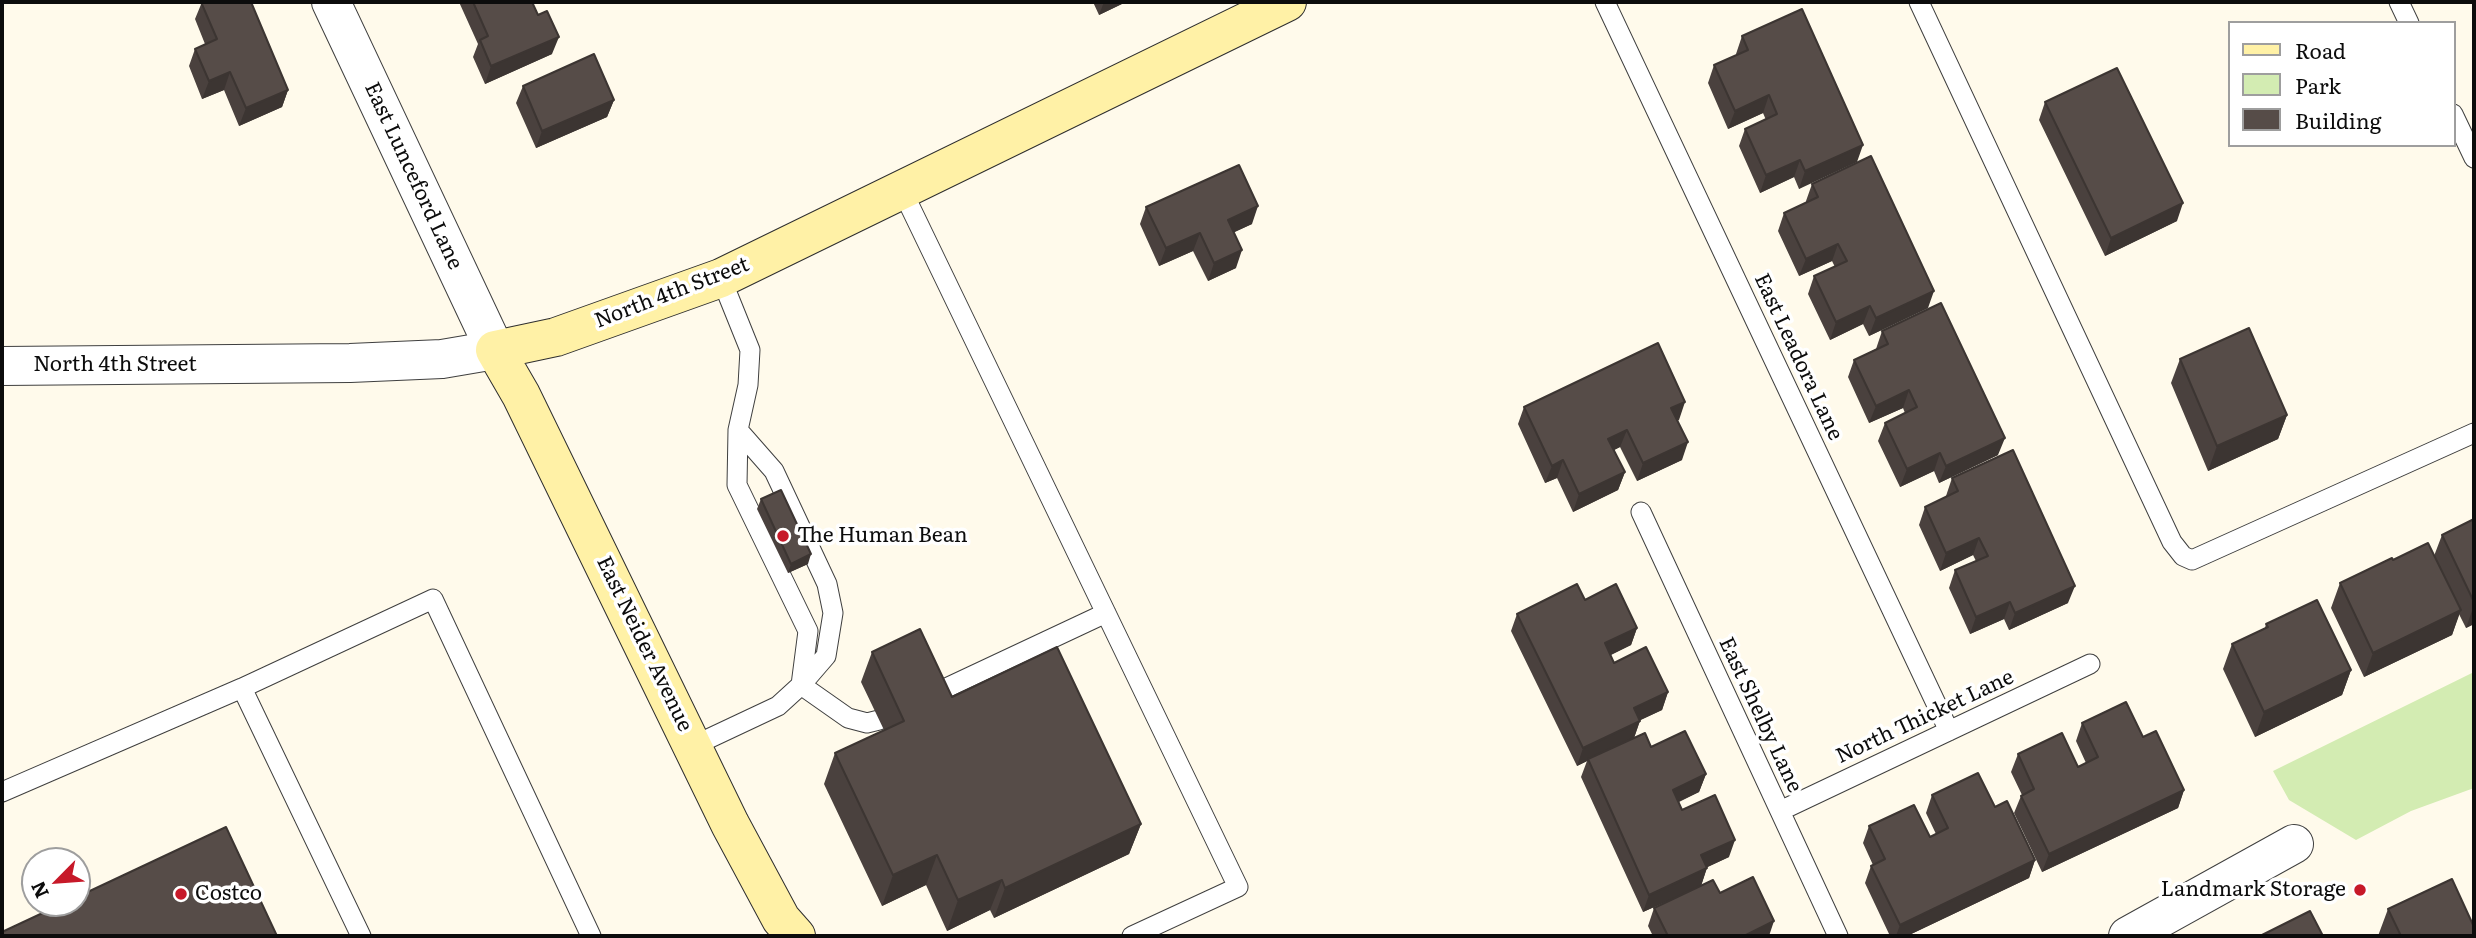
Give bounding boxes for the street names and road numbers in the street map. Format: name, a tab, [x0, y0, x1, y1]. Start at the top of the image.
street label: East Lunceford Lane	[359, 78, 467, 274]
street label: North 4th Street	[591, 252, 753, 334]
street label: East Leadora Lane	[1748, 270, 1848, 444]
street label: North 4th Street	[33, 352, 197, 378]
street label: East Neider Avenue	[591, 552, 697, 736]
street label: East Shelby Lane	[1713, 633, 1807, 797]
street label: North Thicket Lane	[1832, 665, 2018, 769]

